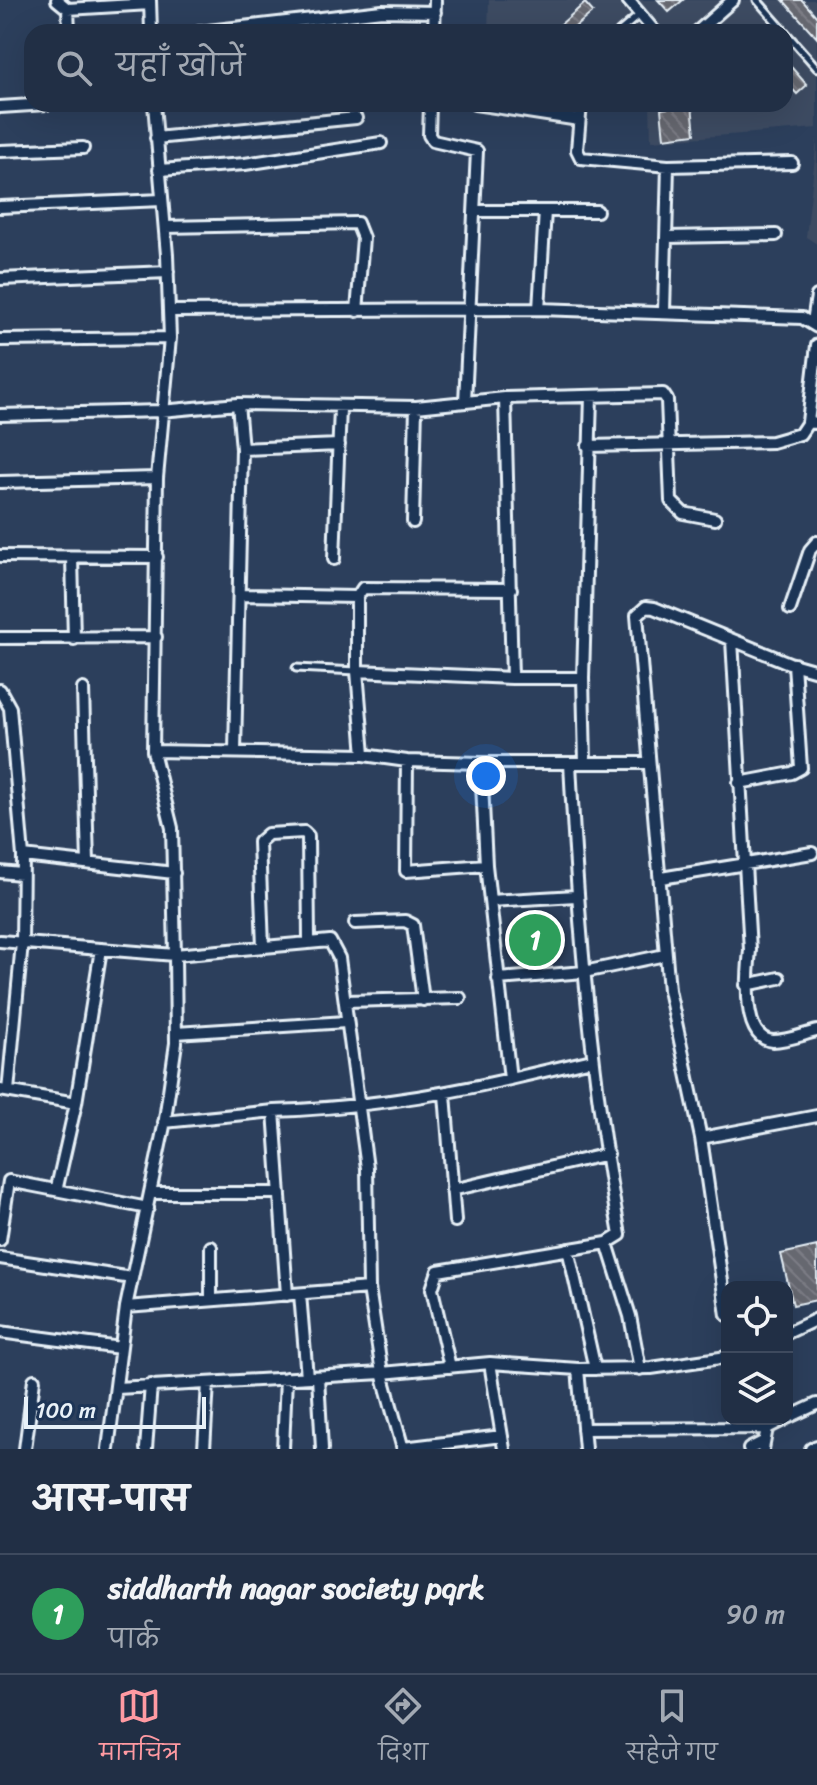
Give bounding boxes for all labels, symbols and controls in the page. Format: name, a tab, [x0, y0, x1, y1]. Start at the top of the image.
search box	[24, 24, 793, 112]
text: यहाँ खोजें	[116, 39, 245, 93]
icon: search	[52, 46, 96, 90]
your location	[466, 756, 506, 796]
pin: 1	[509, 910, 561, 970]
map controls	[721, 1281, 793, 1425]
button: locate	[721, 1281, 793, 1353]
button: layers	[721, 1353, 793, 1425]
text: 100 m	[36, 1391, 96, 1430]
scale bar	[24, 1393, 206, 1429]
text: आस-पास	[32, 1469, 190, 1529]
text: siddharth nagar society pqrk	[108, 1561, 485, 1615]
text: 1	[52, 1591, 64, 1637]
text: 90 m	[726, 1591, 785, 1637]
text: पार्क	[108, 1616, 159, 1662]
tab: मानचित्र	[99, 1684, 180, 1777]
tab: दिशा	[378, 1684, 428, 1777]
tab: सहेजे गए	[626, 1684, 718, 1777]

